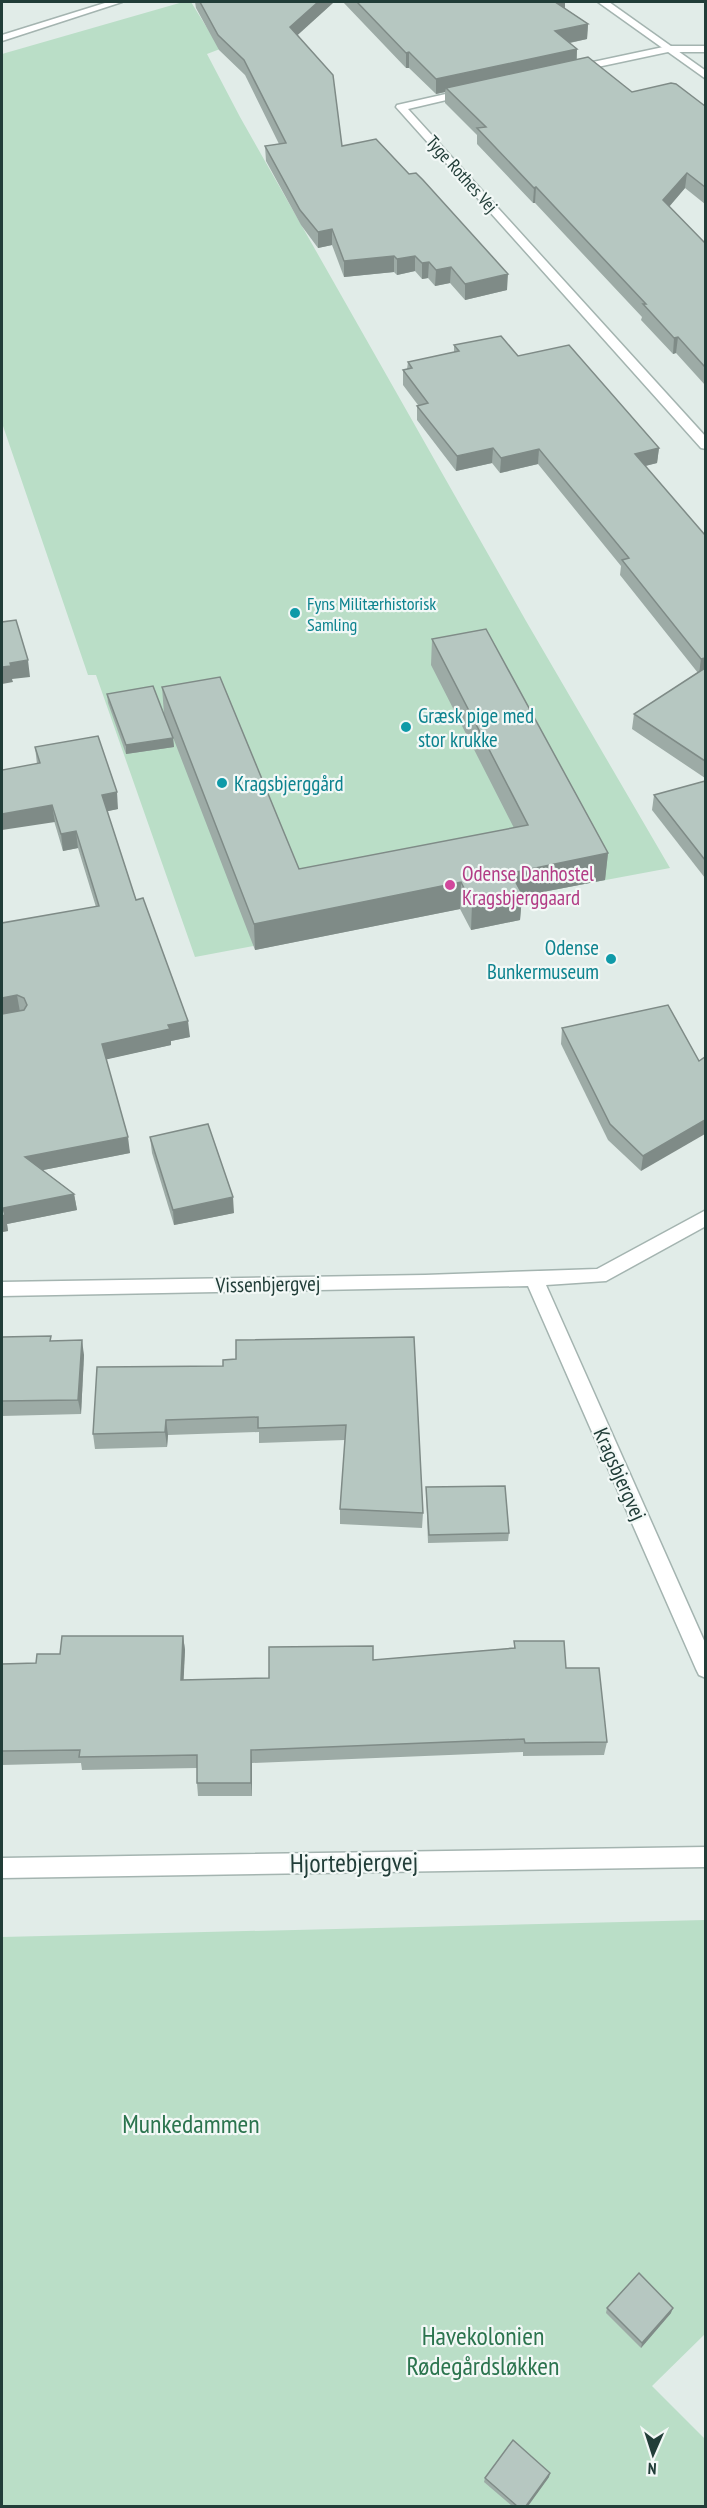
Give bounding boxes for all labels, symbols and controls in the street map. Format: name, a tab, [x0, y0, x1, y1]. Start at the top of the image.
street label: Tyge Rothes Vej	[421, 131, 503, 217]
place label: Fyns Militærhistorisk Samling	[307, 592, 436, 636]
marker: Fyns Militærhistorisk Samling	[288, 606, 302, 620]
place label: Græsk pige med stor krukke	[418, 702, 534, 753]
marker: Græsk pige med stor krukke	[399, 720, 413, 734]
place label: Kragsbjerggård	[234, 770, 344, 797]
marker: Kragsbjerggård	[215, 776, 229, 790]
place label: Odense Danhostel Kragsbjerggaard	[462, 860, 594, 911]
marker: Odense Danhostel Kragsbjerggaard	[443, 878, 457, 892]
place label: Odense Bunkermuseum	[487, 934, 599, 985]
marker: Odense Bunkermuseum	[604, 952, 618, 966]
street label: Vissenbjergvej	[214, 1270, 321, 1298]
street label: Kragsbjergvej	[588, 1423, 652, 1525]
street label: Hjortebjergvej	[289, 1844, 419, 1880]
park label: Munkedammen	[122, 2107, 260, 2140]
park label: Havekolonien Rødegårdsløkken	[407, 2319, 559, 2382]
north arrow	[623, 2424, 683, 2484]
text: N	[647, 2459, 657, 2479]

